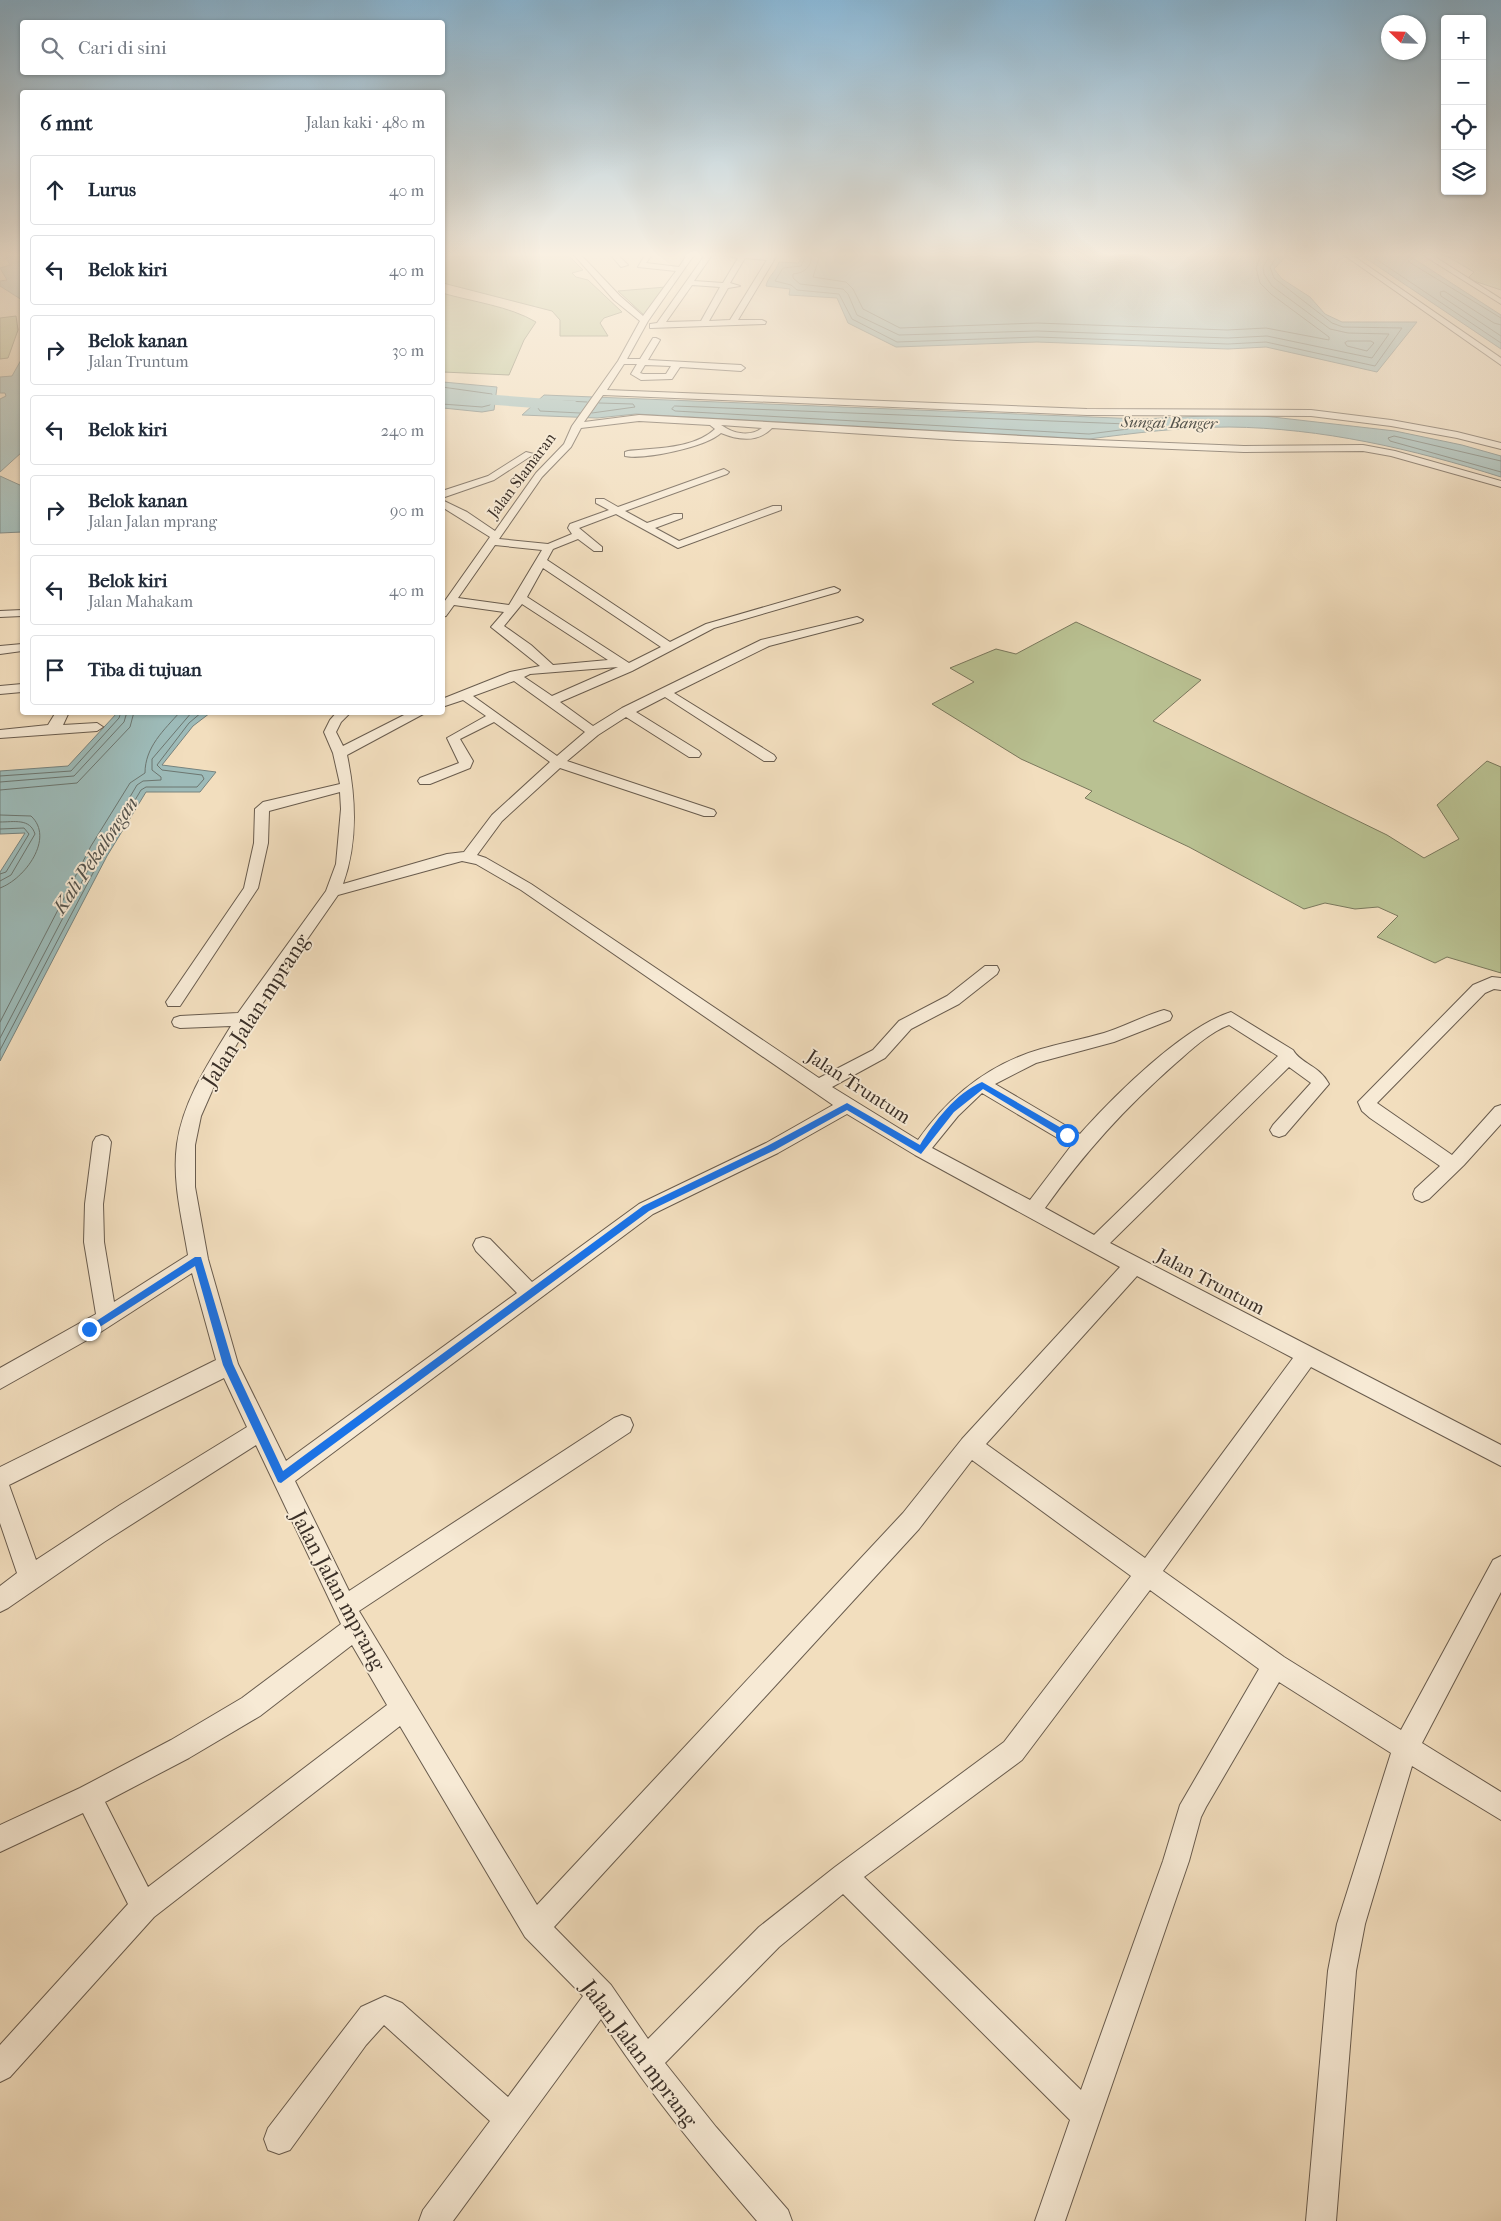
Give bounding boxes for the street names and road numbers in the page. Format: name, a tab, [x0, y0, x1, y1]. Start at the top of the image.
street label: Jalan Slamaran	[482, 428, 560, 523]
street label: Jalan Jalan mprang	[195, 929, 315, 1094]
street label: Jalan Truntum	[801, 1044, 915, 1129]
street label: Jalan Truntum	[1151, 1243, 1269, 1320]
street label: Jalan Jalan mprang	[284, 1504, 391, 1675]
street label: Jalan Jalan mprang	[574, 1973, 703, 2133]

